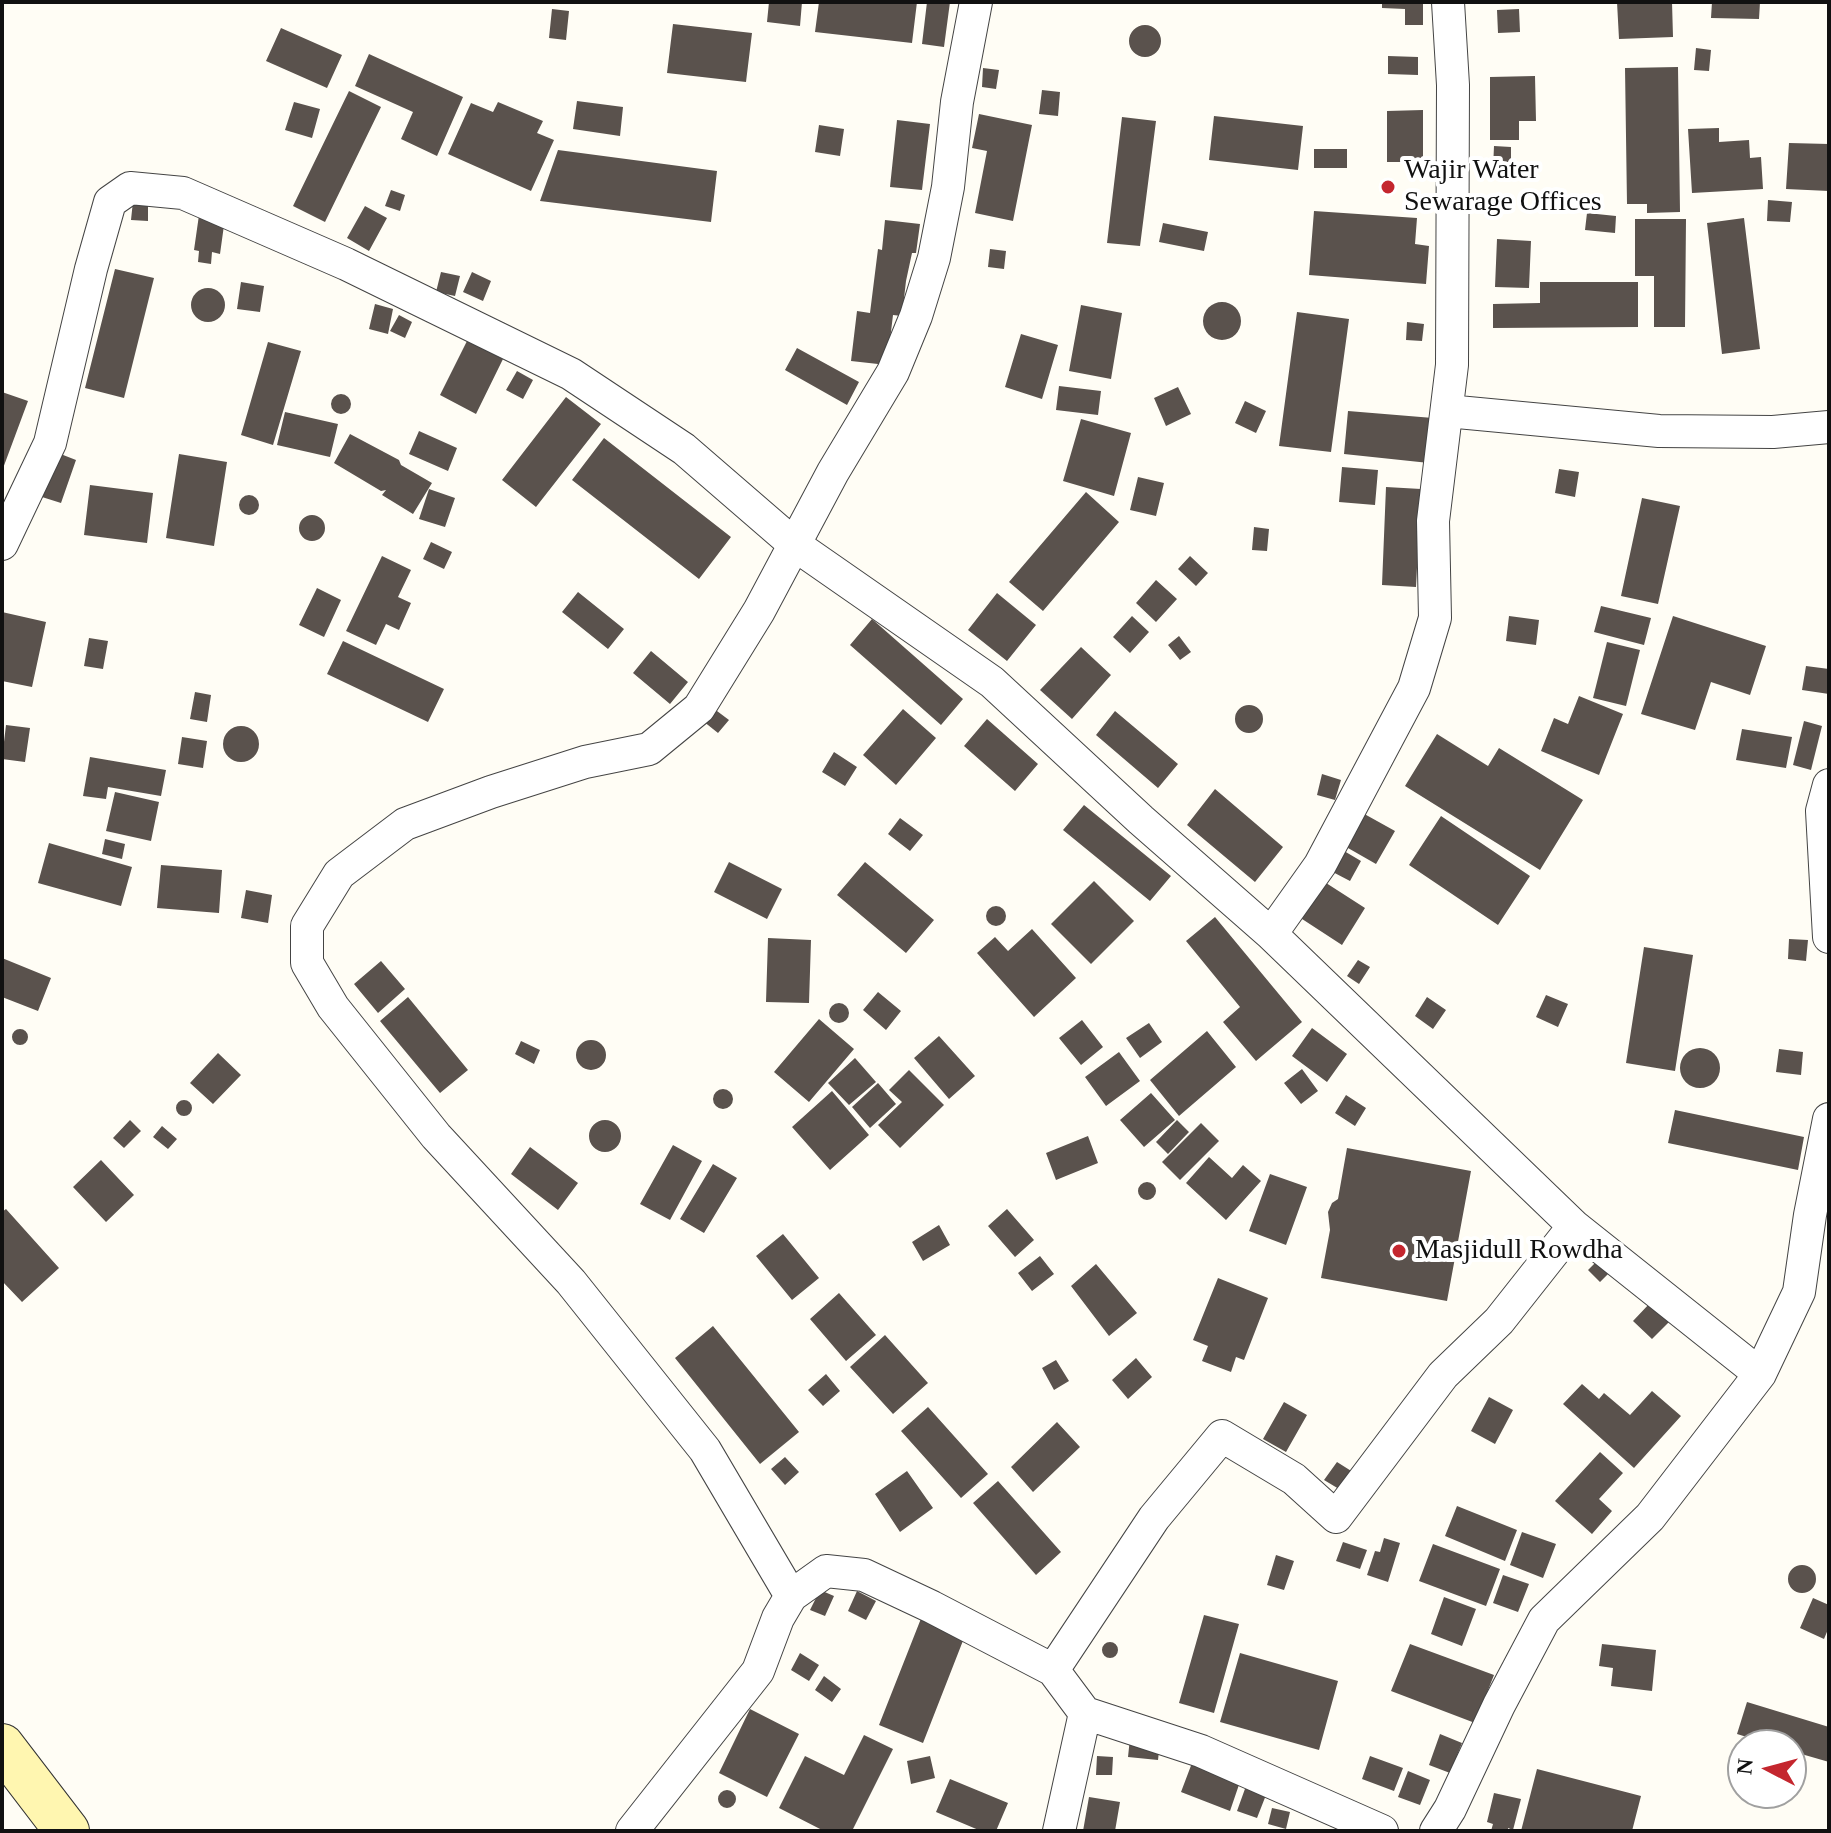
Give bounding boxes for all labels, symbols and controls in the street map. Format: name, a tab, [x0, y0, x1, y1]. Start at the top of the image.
place label: Wajir Water Sewarage Offices	[1404, 154, 1602, 220]
marker: Wajir Water Sewarage Offices	[1379, 178, 1397, 196]
place label: Masjidull Rowdha	[1415, 1234, 1623, 1268]
marker: Masjidull Rowdha	[1390, 1242, 1408, 1260]
north arrow	[1727, 1729, 1807, 1809]
text: N	[1731, 1757, 1758, 1776]

